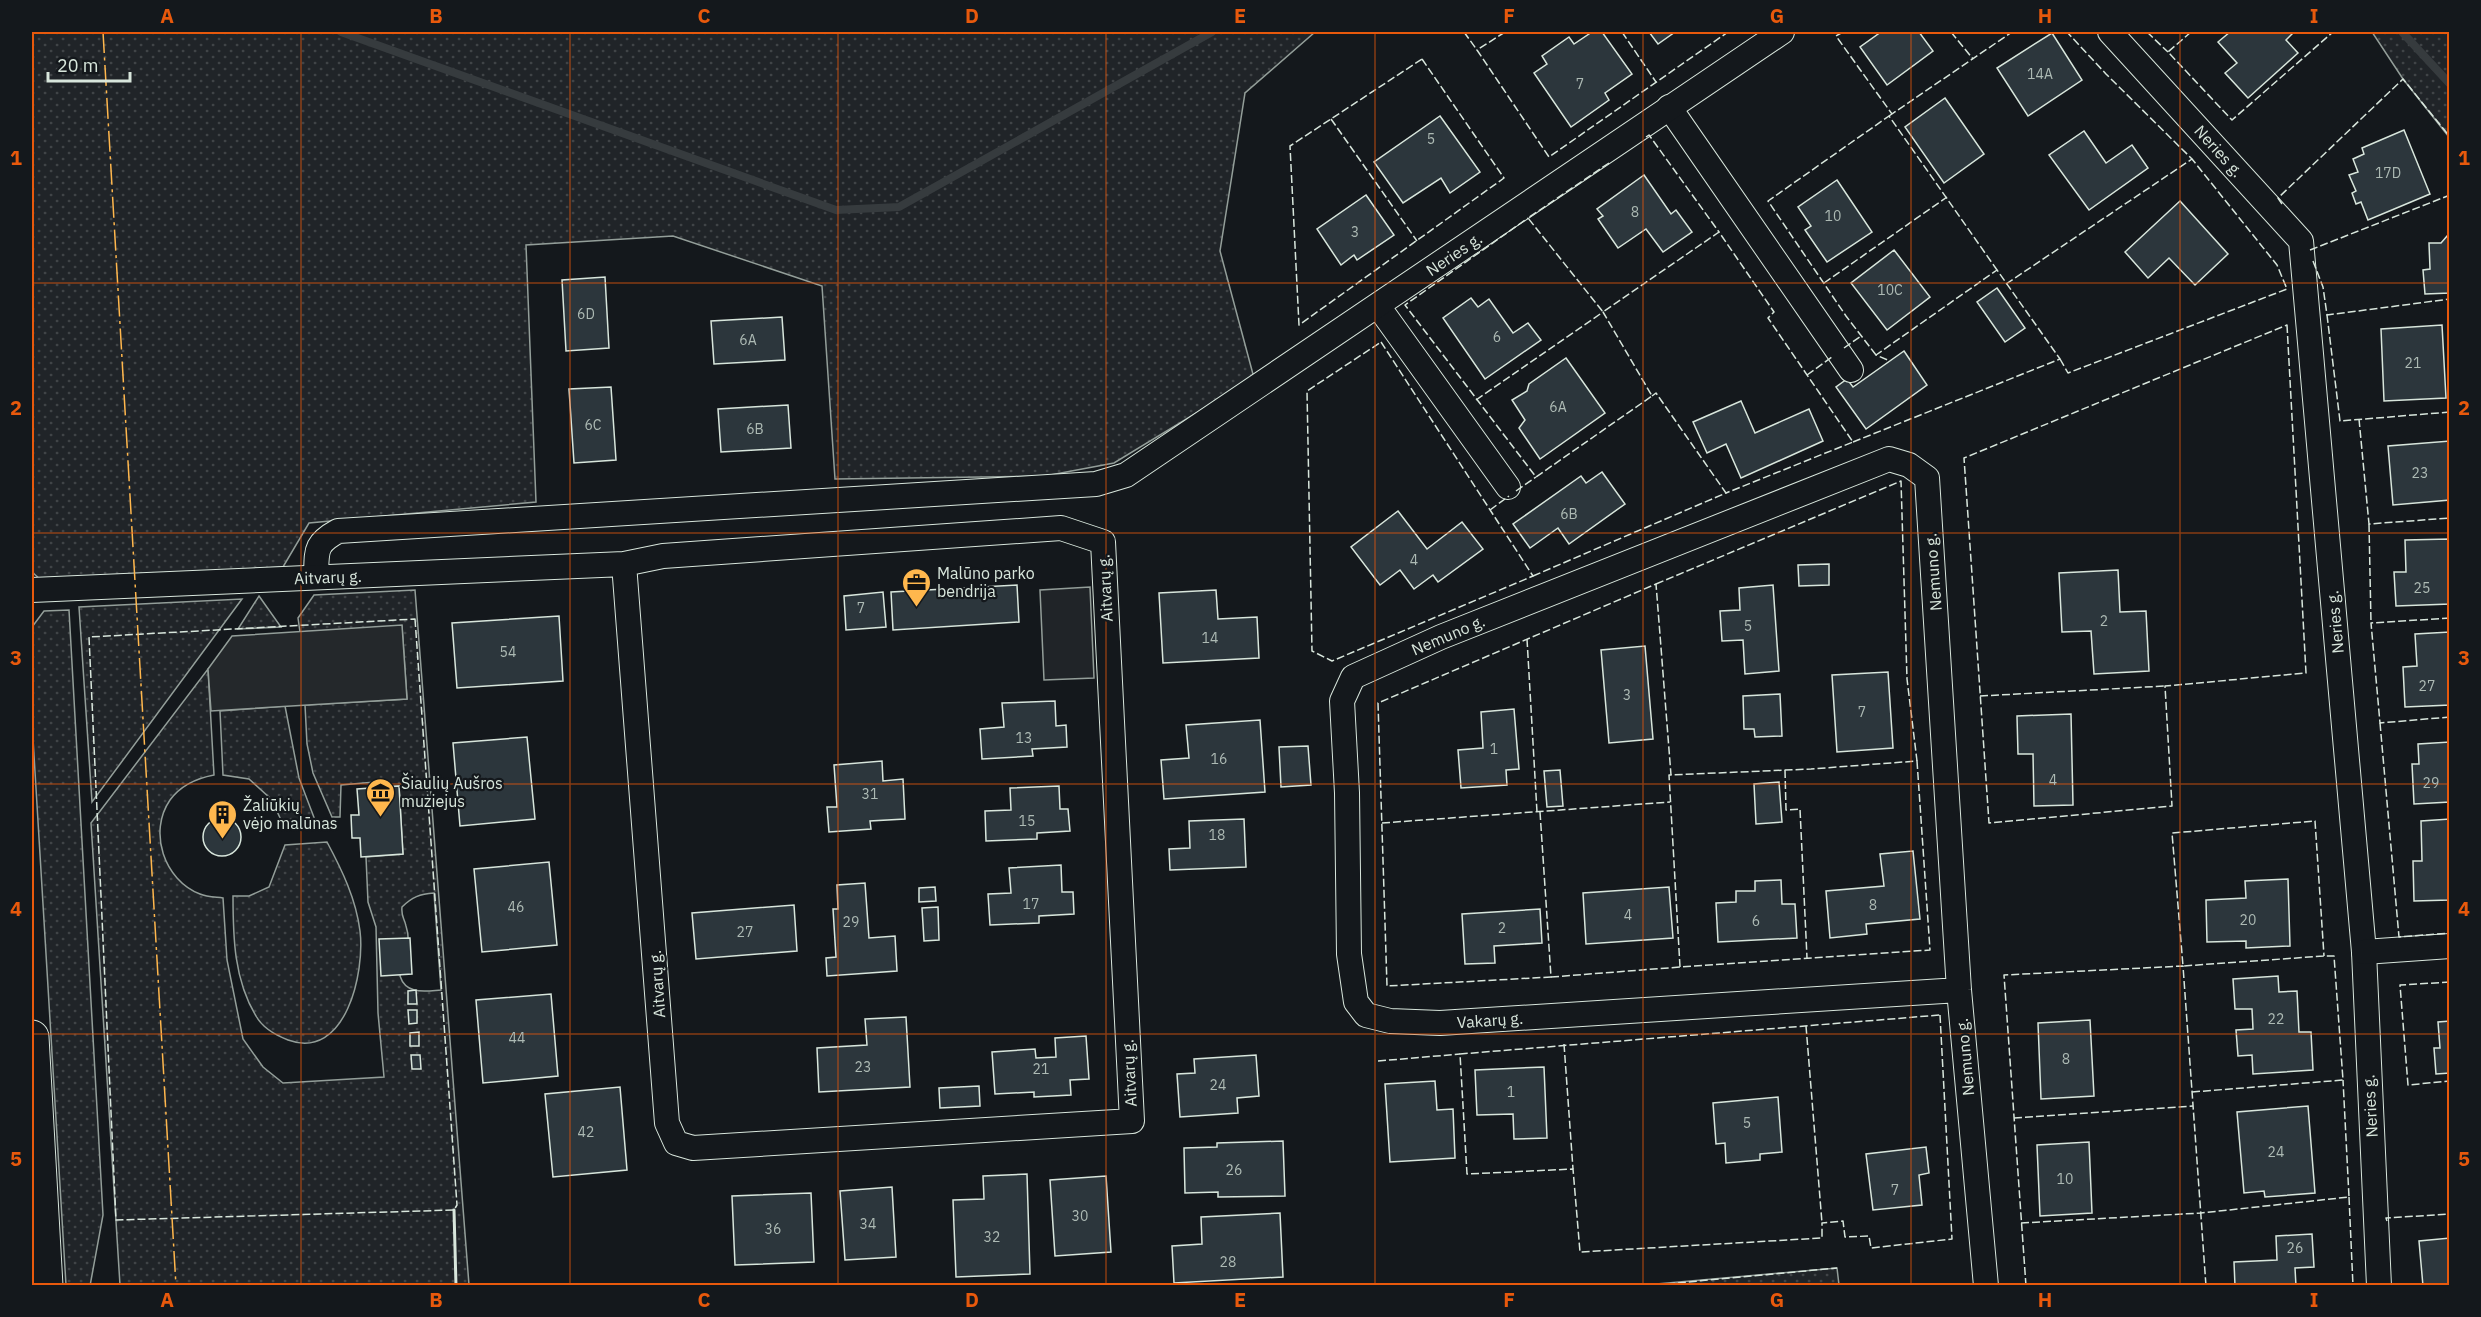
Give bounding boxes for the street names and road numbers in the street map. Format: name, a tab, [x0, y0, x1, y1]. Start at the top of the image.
street label: Neries g.	[2190, 121, 2248, 181]
street label: Neries g.	[1422, 228, 1486, 280]
street label: Nemuno g.	[1920, 532, 1946, 612]
street label: Aitvarų g.	[1093, 554, 1117, 622]
street label: Aitvarų g.	[294, 566, 362, 588]
street label: Neries g.	[2322, 590, 2348, 654]
street label: Nemuno g.	[1408, 611, 1488, 659]
street label: Aitvarų g.	[645, 949, 669, 1019]
street label: Vakarų g.	[1456, 1008, 1524, 1032]
street label: Nemuno g.	[1952, 1017, 1978, 1097]
street label: Aitvarų g.	[1117, 1039, 1141, 1107]
street label: Neries g.	[2358, 1074, 2382, 1138]

